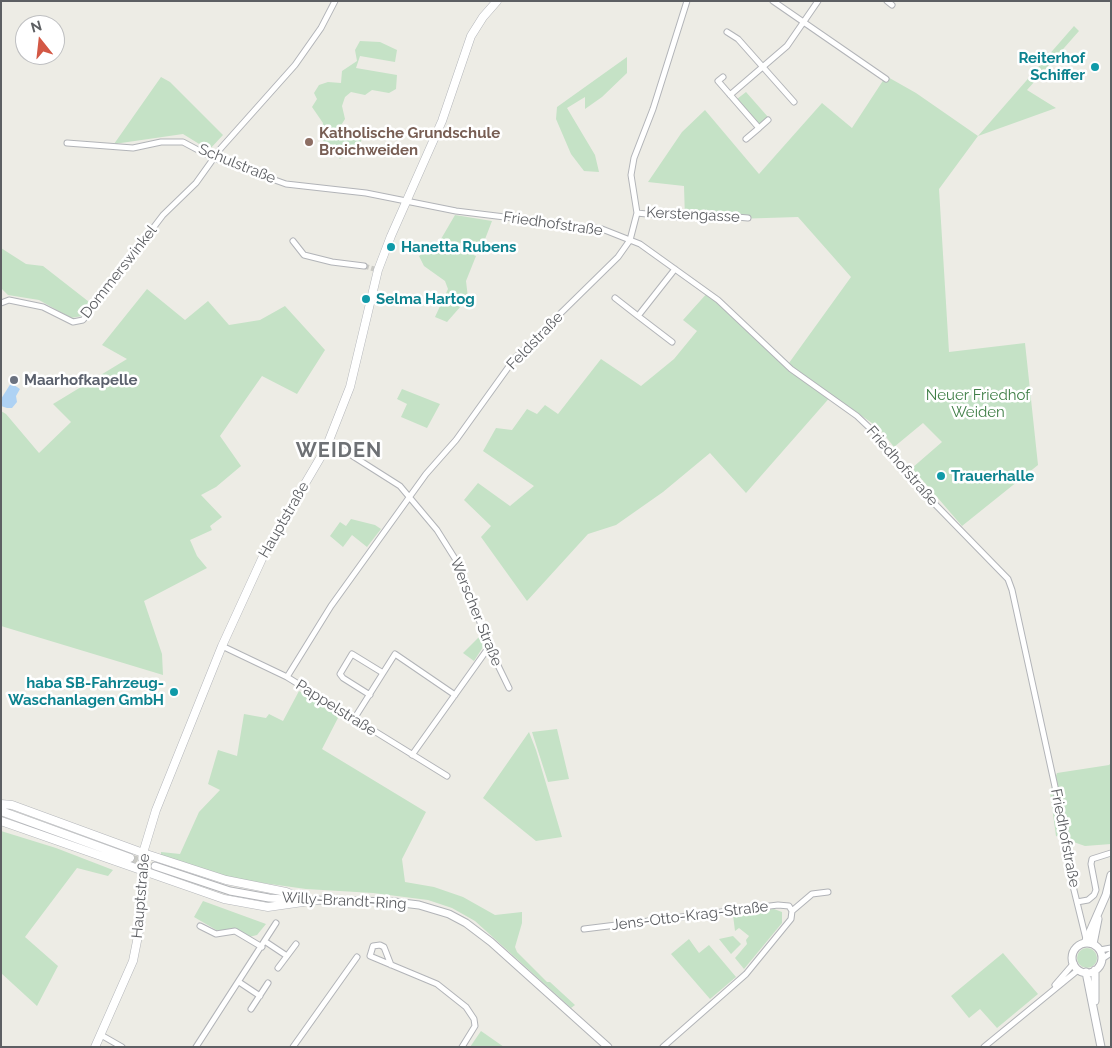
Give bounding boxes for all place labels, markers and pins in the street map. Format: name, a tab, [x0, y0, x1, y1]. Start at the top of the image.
place label: Reiterhof Schiffer	[1018, 49, 1085, 84]
marker: Reiterhof Schiffer	[1089, 61, 1101, 73]
place label: Katholische Grundschule Broichweiden	[319, 124, 500, 159]
marker: Katholische Grundschule Broichweiden	[303, 136, 315, 148]
place label: Hanetta Rubens	[401, 238, 516, 256]
marker: Hanetta Rubens	[385, 241, 397, 253]
place label: Selma Hartog	[376, 290, 475, 308]
marker: Selma Hartog	[360, 293, 372, 305]
place label: Maarhofkapelle	[24, 371, 137, 389]
marker: Maarhofkapelle	[8, 374, 20, 386]
place label: Trauerhalle	[951, 467, 1034, 485]
marker: Trauerhalle	[935, 470, 947, 482]
place label: haba SB-Fahrzeug- Waschanlagen GmbH	[8, 674, 164, 709]
marker: haba SB-Fahrzeug- Waschanlagen GmbH	[168, 686, 180, 698]

